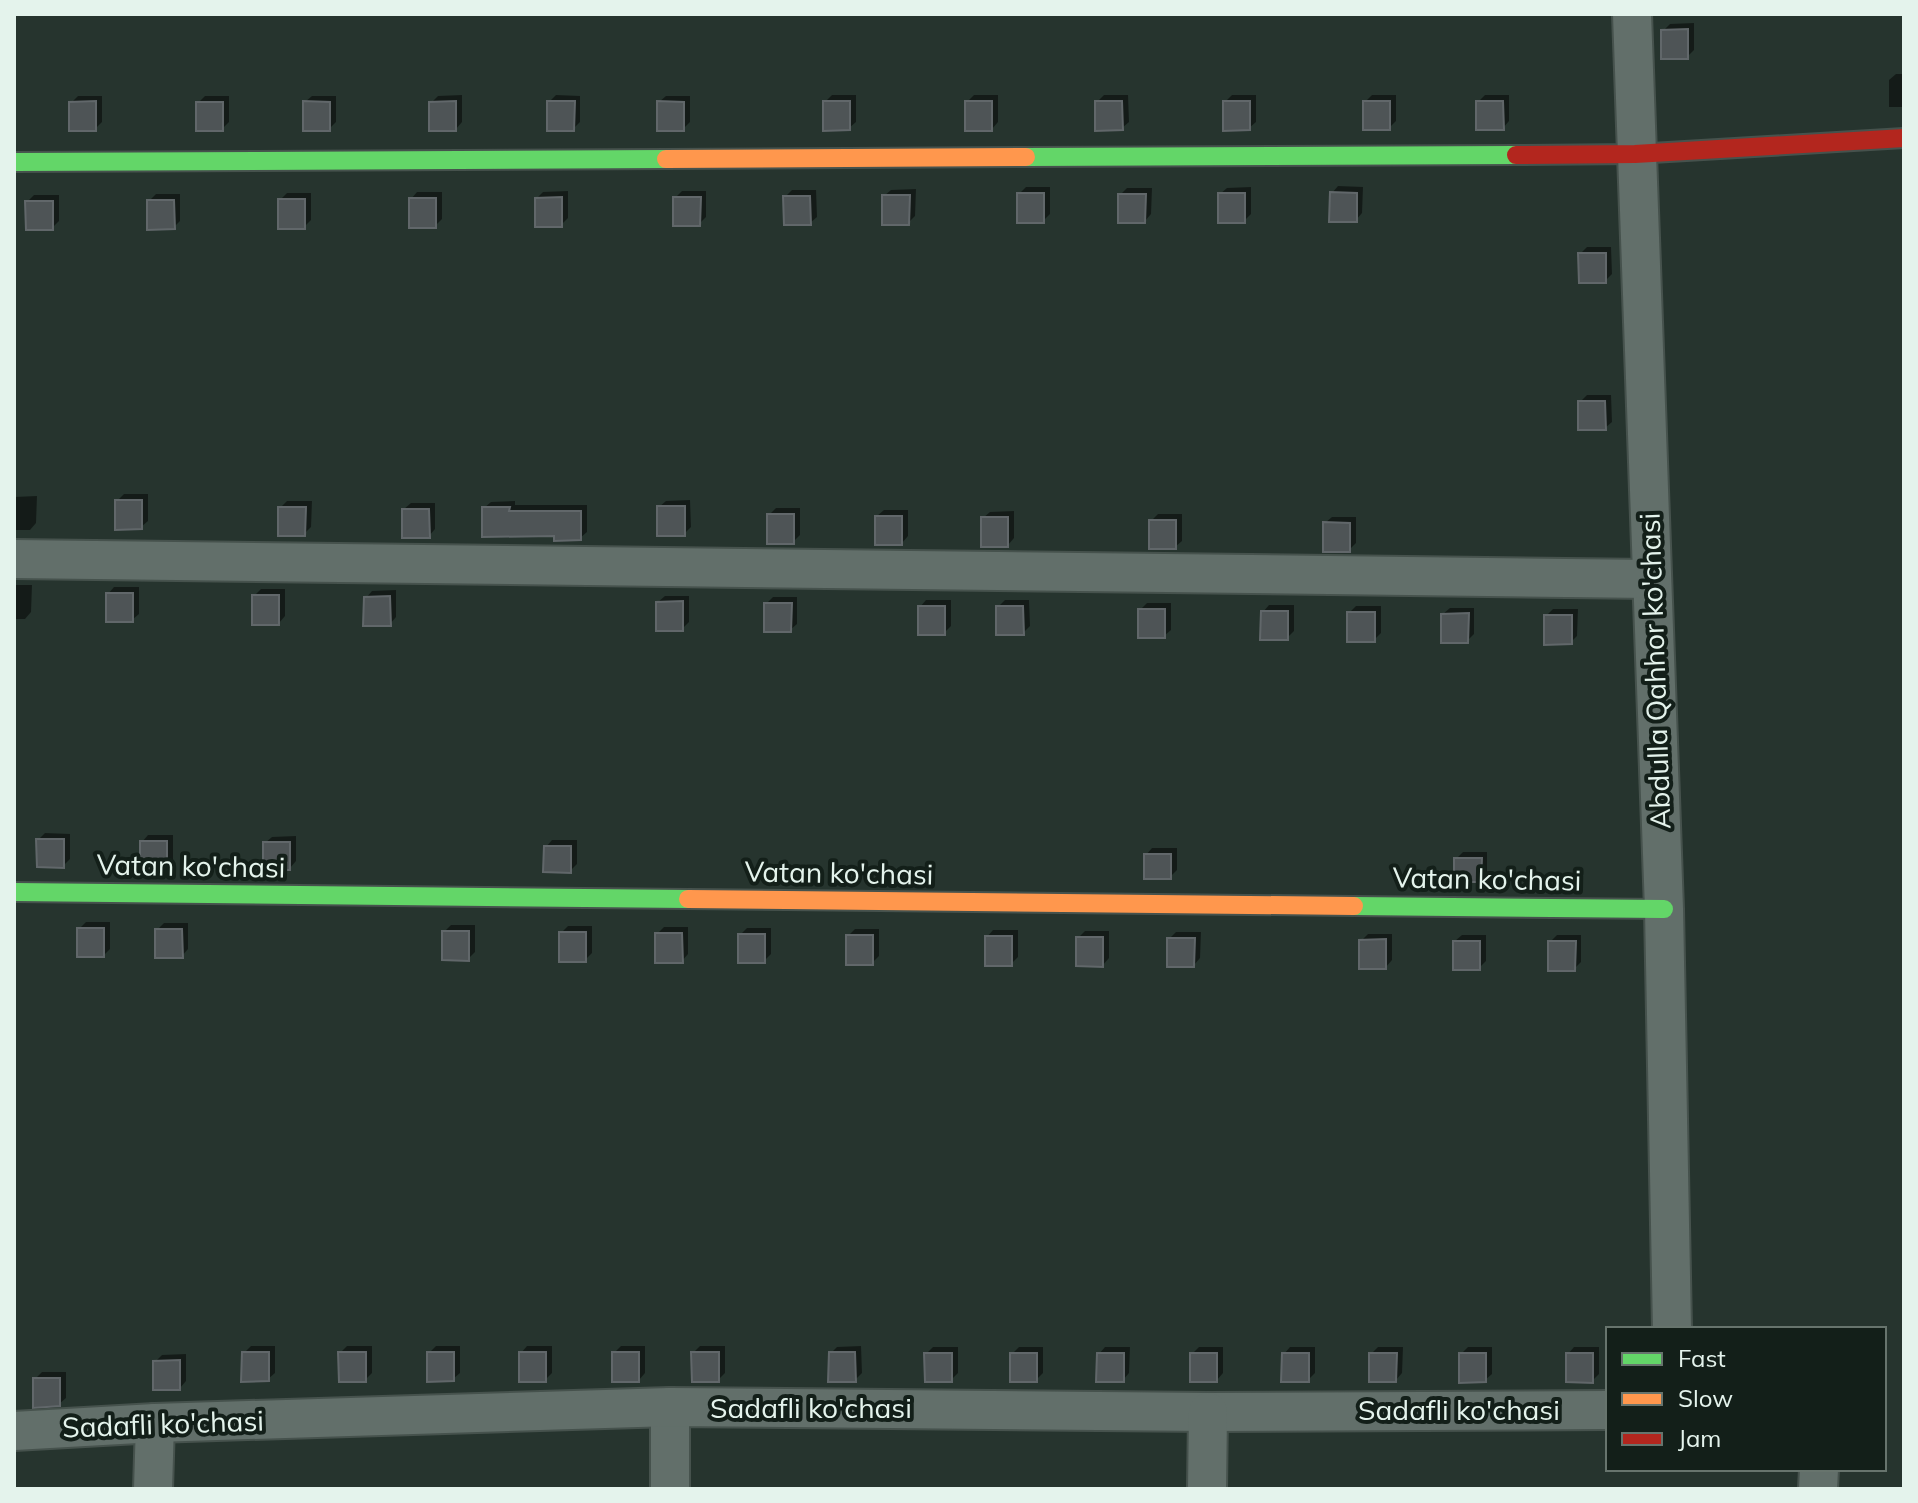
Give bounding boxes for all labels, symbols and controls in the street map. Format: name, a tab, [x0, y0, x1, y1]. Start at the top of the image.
street label: Abdulla Qahhor ko'chasi	[1631, 512, 1678, 830]
street label: Vatan ko'chasi	[96, 846, 286, 885]
street label: Vatan ko'chasi	[744, 853, 934, 892]
street label: Vatan ko'chasi	[1392, 859, 1582, 898]
legend	[1606, 1327, 1886, 1471]
text: Fast	[1678, 1343, 1726, 1373]
text: Slow	[1678, 1383, 1733, 1413]
street label: Sadafli ko'chasi	[710, 1390, 912, 1425]
street label: Sadafli ko'chasi	[1358, 1392, 1560, 1427]
street label: Sadafli ko'chasi	[62, 1402, 264, 1445]
text: Jam	[1678, 1423, 1721, 1453]

